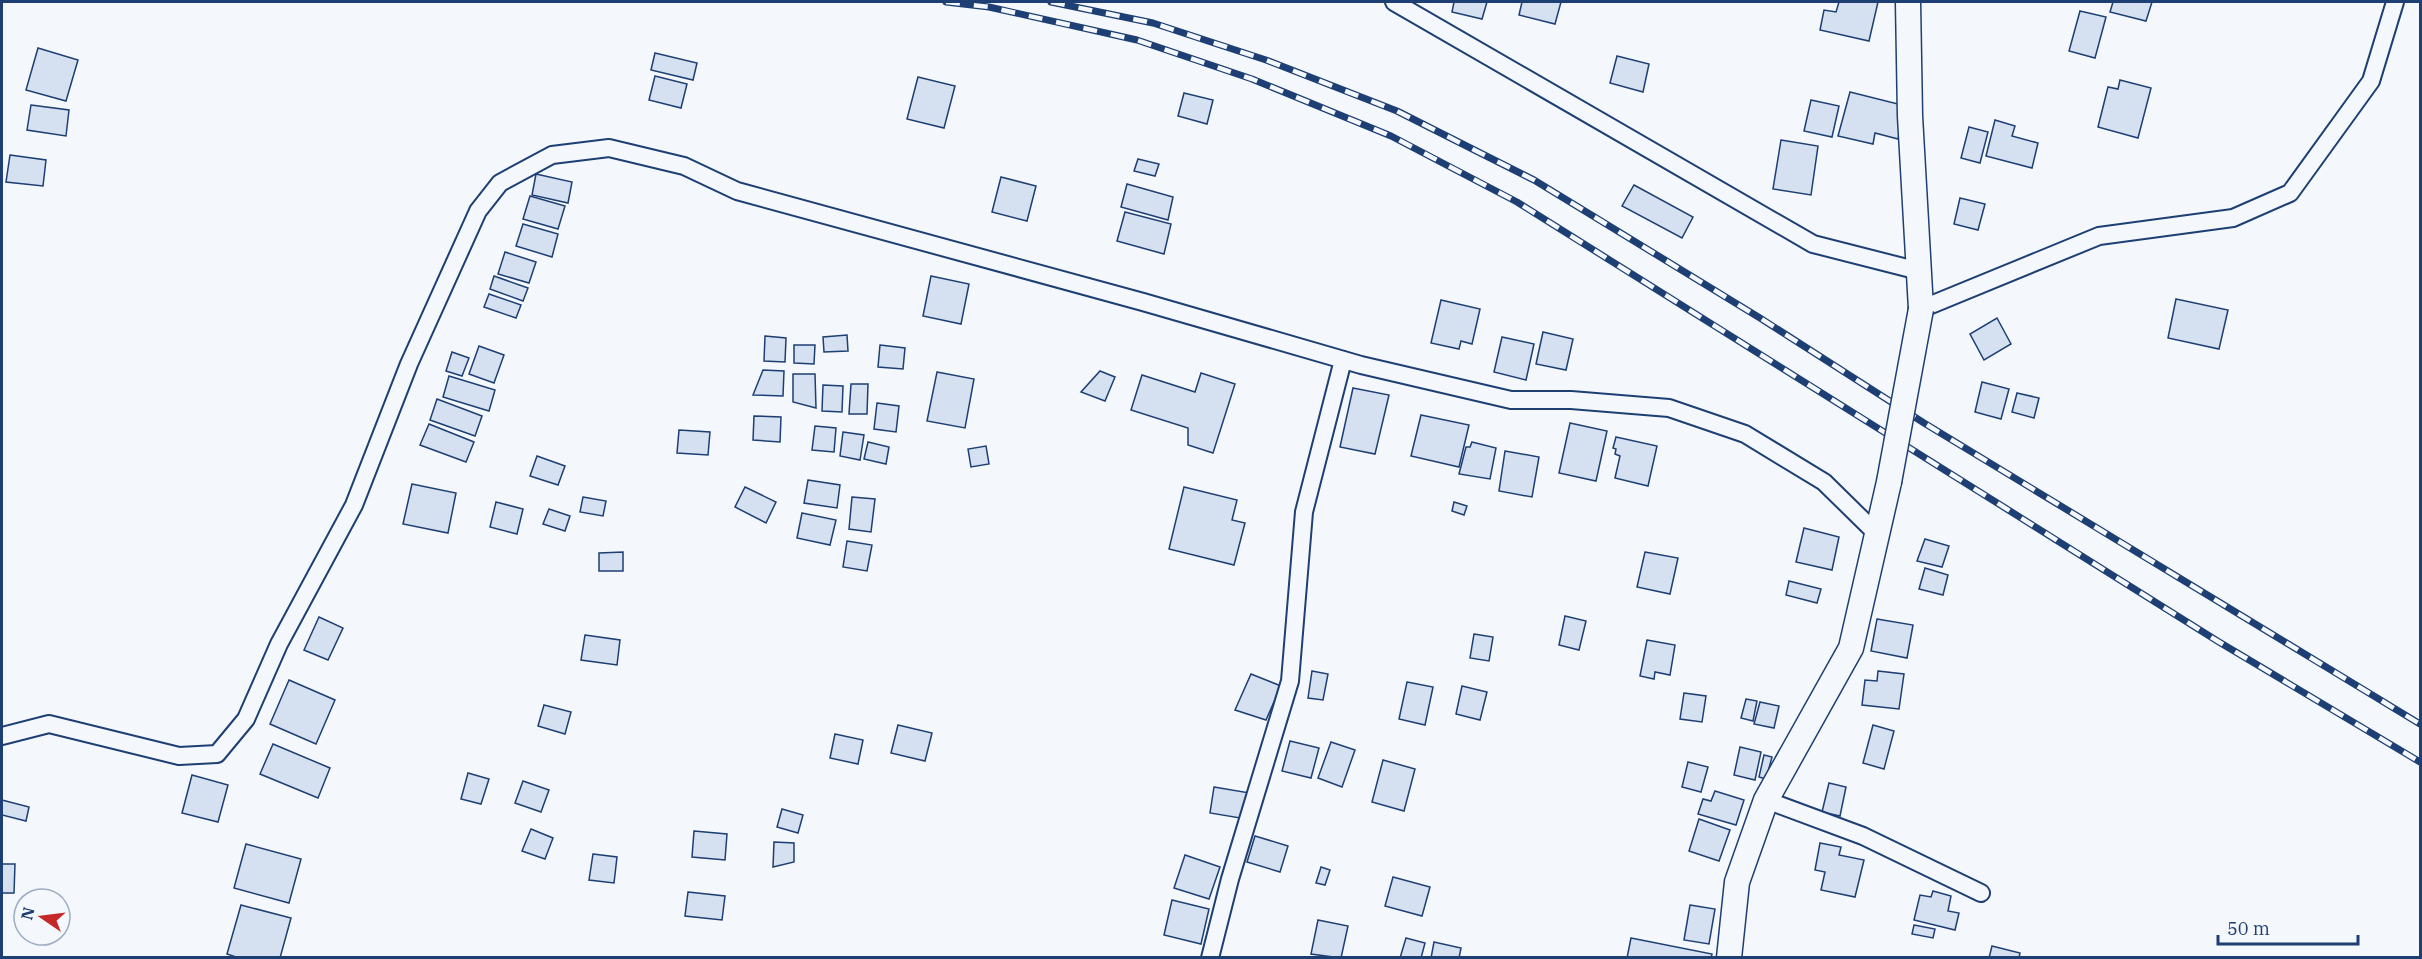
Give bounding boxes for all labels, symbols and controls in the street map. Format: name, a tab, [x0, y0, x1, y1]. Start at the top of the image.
north arrow	[12, 887, 72, 947]
text: N	[16, 905, 39, 922]
scale bar	[2218, 908, 2358, 946]
text: 50 m	[2227, 917, 2270, 940]

